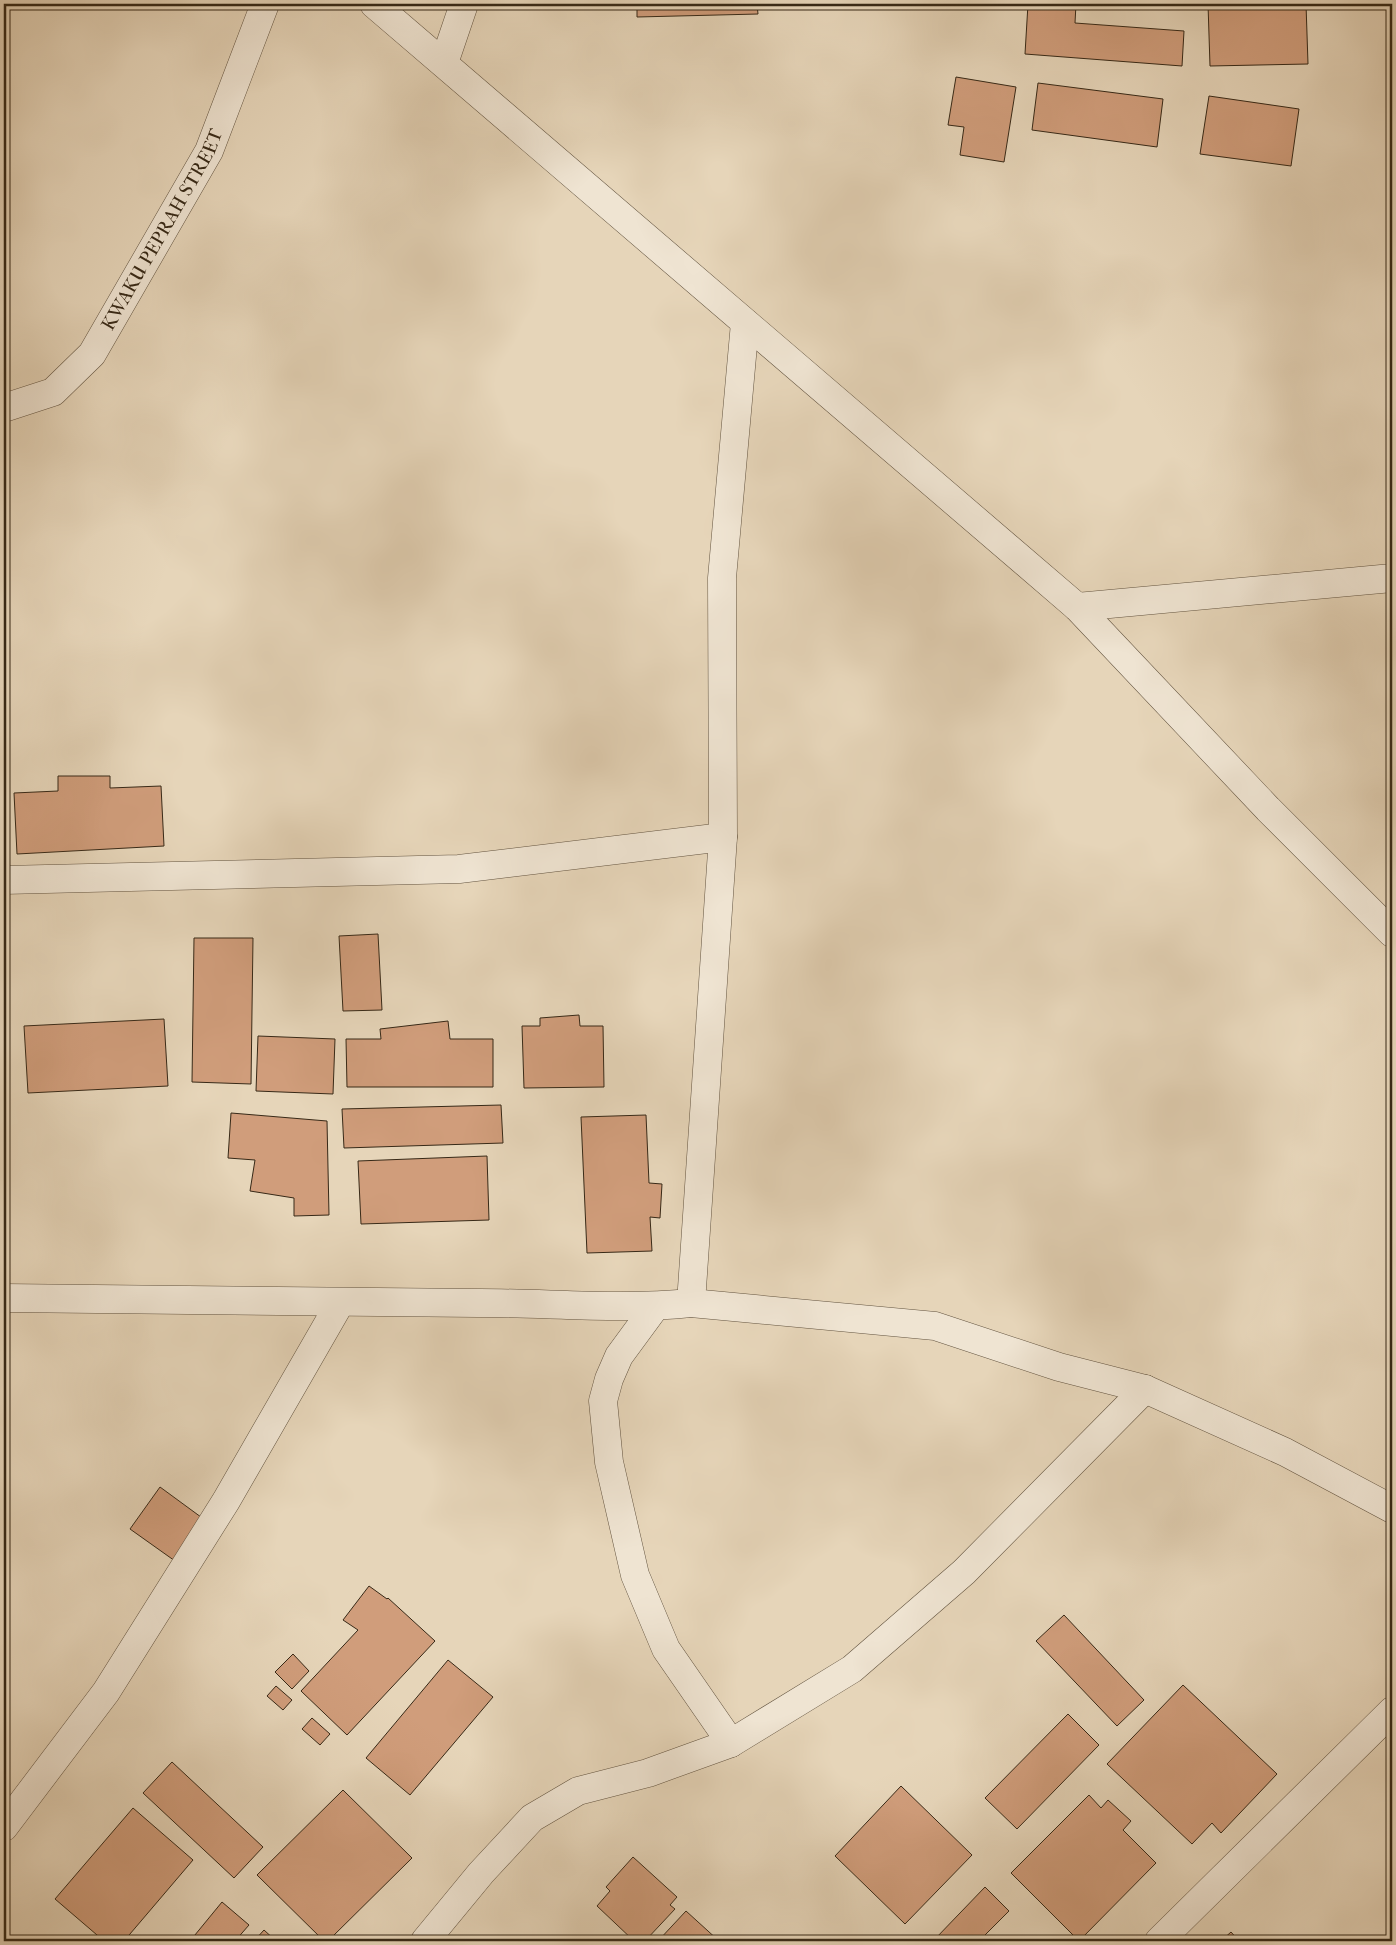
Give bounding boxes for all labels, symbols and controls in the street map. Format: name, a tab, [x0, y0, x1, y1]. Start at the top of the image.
street label: KWAKU PEPRAH STREET	[97, 126, 227, 334]

